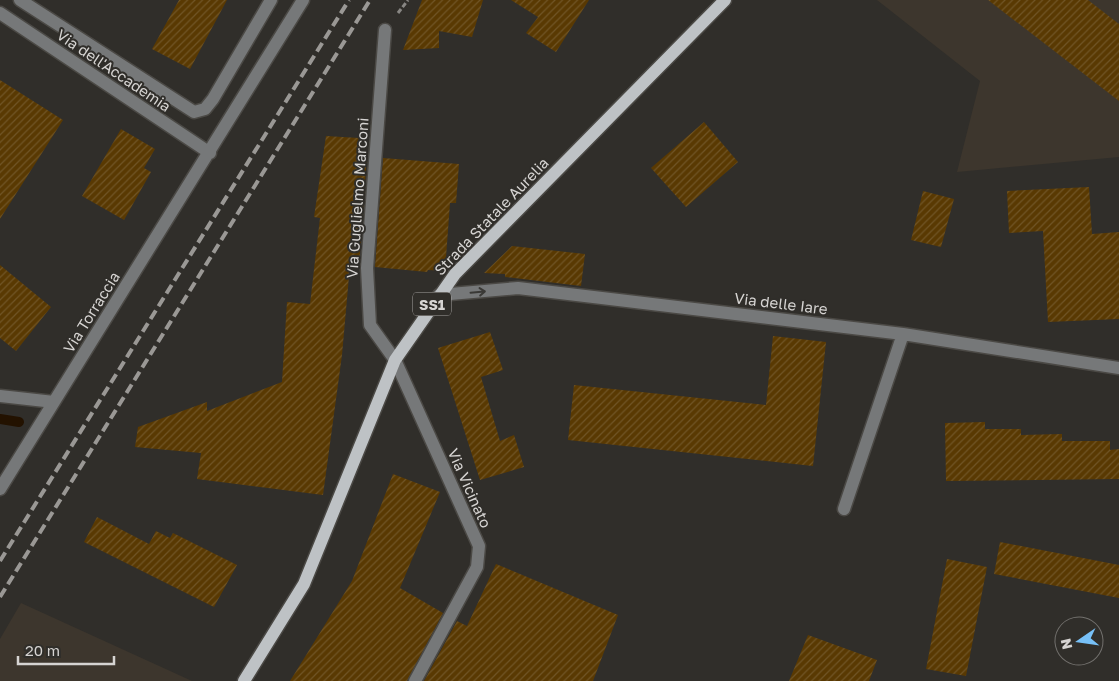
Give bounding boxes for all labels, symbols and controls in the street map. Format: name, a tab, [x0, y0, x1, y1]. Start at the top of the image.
street label: Via dell'Accademia	[54, 25, 174, 115]
street label: Via Guglielmo Marconi	[342, 117, 372, 279]
street label: Strada Statale Aurelia	[430, 153, 552, 279]
street label: Via Torraccia	[59, 268, 123, 356]
one-way arrow	[470, 287, 486, 297]
street label: Via delle Iare	[733, 288, 829, 318]
road number: SS1	[413, 292, 451, 316]
street label: Via Vicinato	[444, 445, 496, 531]
north arrow	[1054, 616, 1104, 666]
scale bar	[18, 634, 114, 666]
text: N	[1056, 637, 1075, 651]
text: 20 m	[25, 641, 60, 659]

